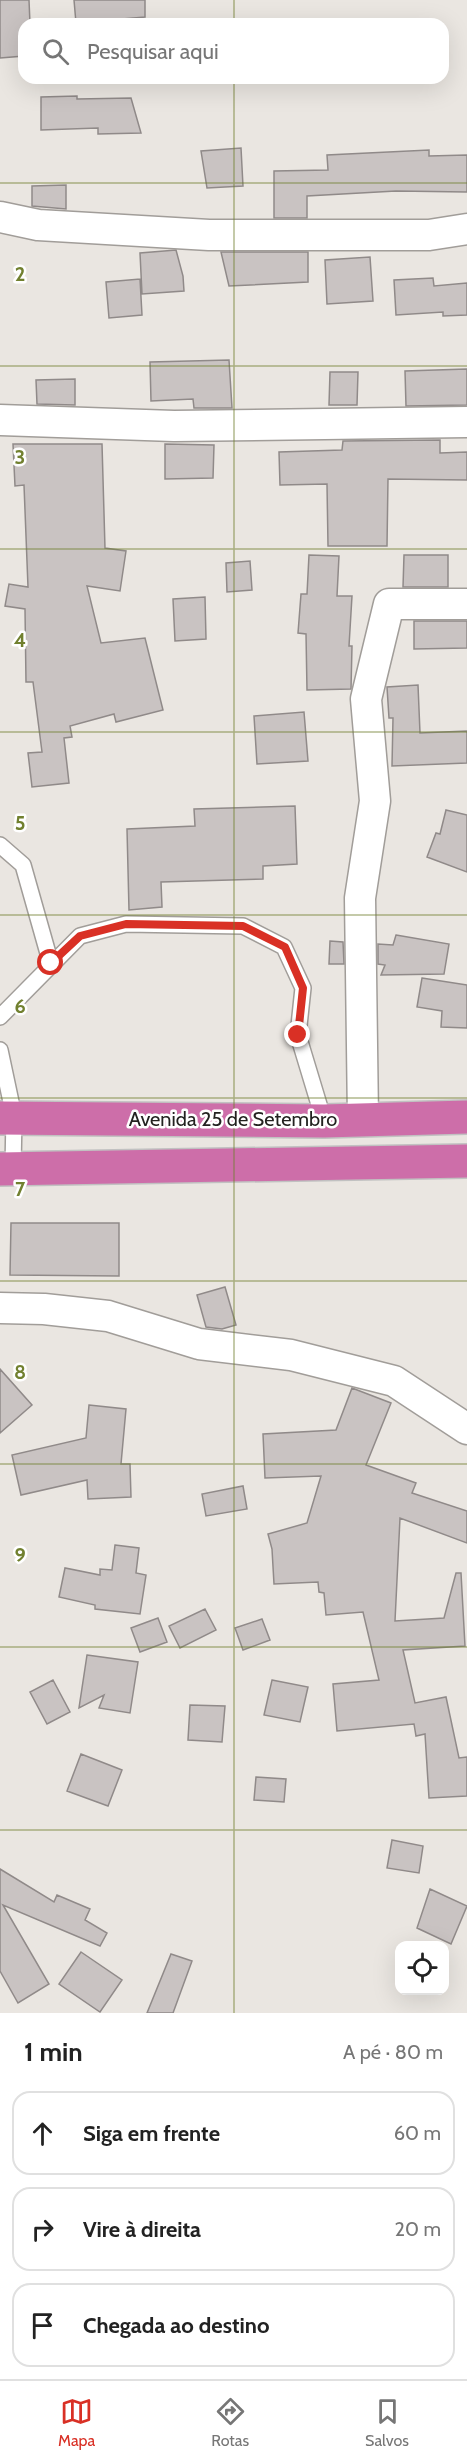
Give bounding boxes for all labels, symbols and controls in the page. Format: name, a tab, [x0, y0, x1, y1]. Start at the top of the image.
search box	[18, 18, 449, 84]
icon: search	[39, 35, 72, 68]
text: Pesquisar aqui	[87, 38, 219, 65]
text: 2	[15, 262, 25, 286]
text: 3	[15, 445, 25, 469]
text: 4	[14, 628, 26, 652]
text: 5	[15, 811, 25, 835]
route start	[37, 949, 63, 975]
text: 6	[14, 994, 26, 1018]
route end	[284, 1021, 310, 1047]
street label: Avenida 25 de Setembro	[129, 1107, 337, 1131]
text: 7	[15, 1177, 26, 1201]
text: 8	[14, 1360, 26, 1384]
text: 9	[14, 1543, 26, 1567]
map controls	[395, 1941, 449, 1995]
button: locate	[395, 1941, 449, 1995]
text: 1 min	[24, 2036, 83, 2068]
text: A pé · 80 m	[343, 2040, 443, 2064]
icon: ahead	[26, 2117, 59, 2150]
text: Siga em frente	[83, 2120, 220, 2147]
text: 60 m	[394, 2121, 441, 2145]
icon: right	[26, 2213, 59, 2246]
text: Vire à direita	[83, 2216, 201, 2243]
text: 20 m	[395, 2217, 441, 2241]
icon: arrive	[26, 2309, 59, 2342]
text: Chegada ao destino	[83, 2312, 269, 2339]
tab: Mapa	[58, 2395, 95, 2450]
tab: Rotas	[211, 2395, 249, 2450]
tab: Salvos	[365, 2395, 409, 2450]

